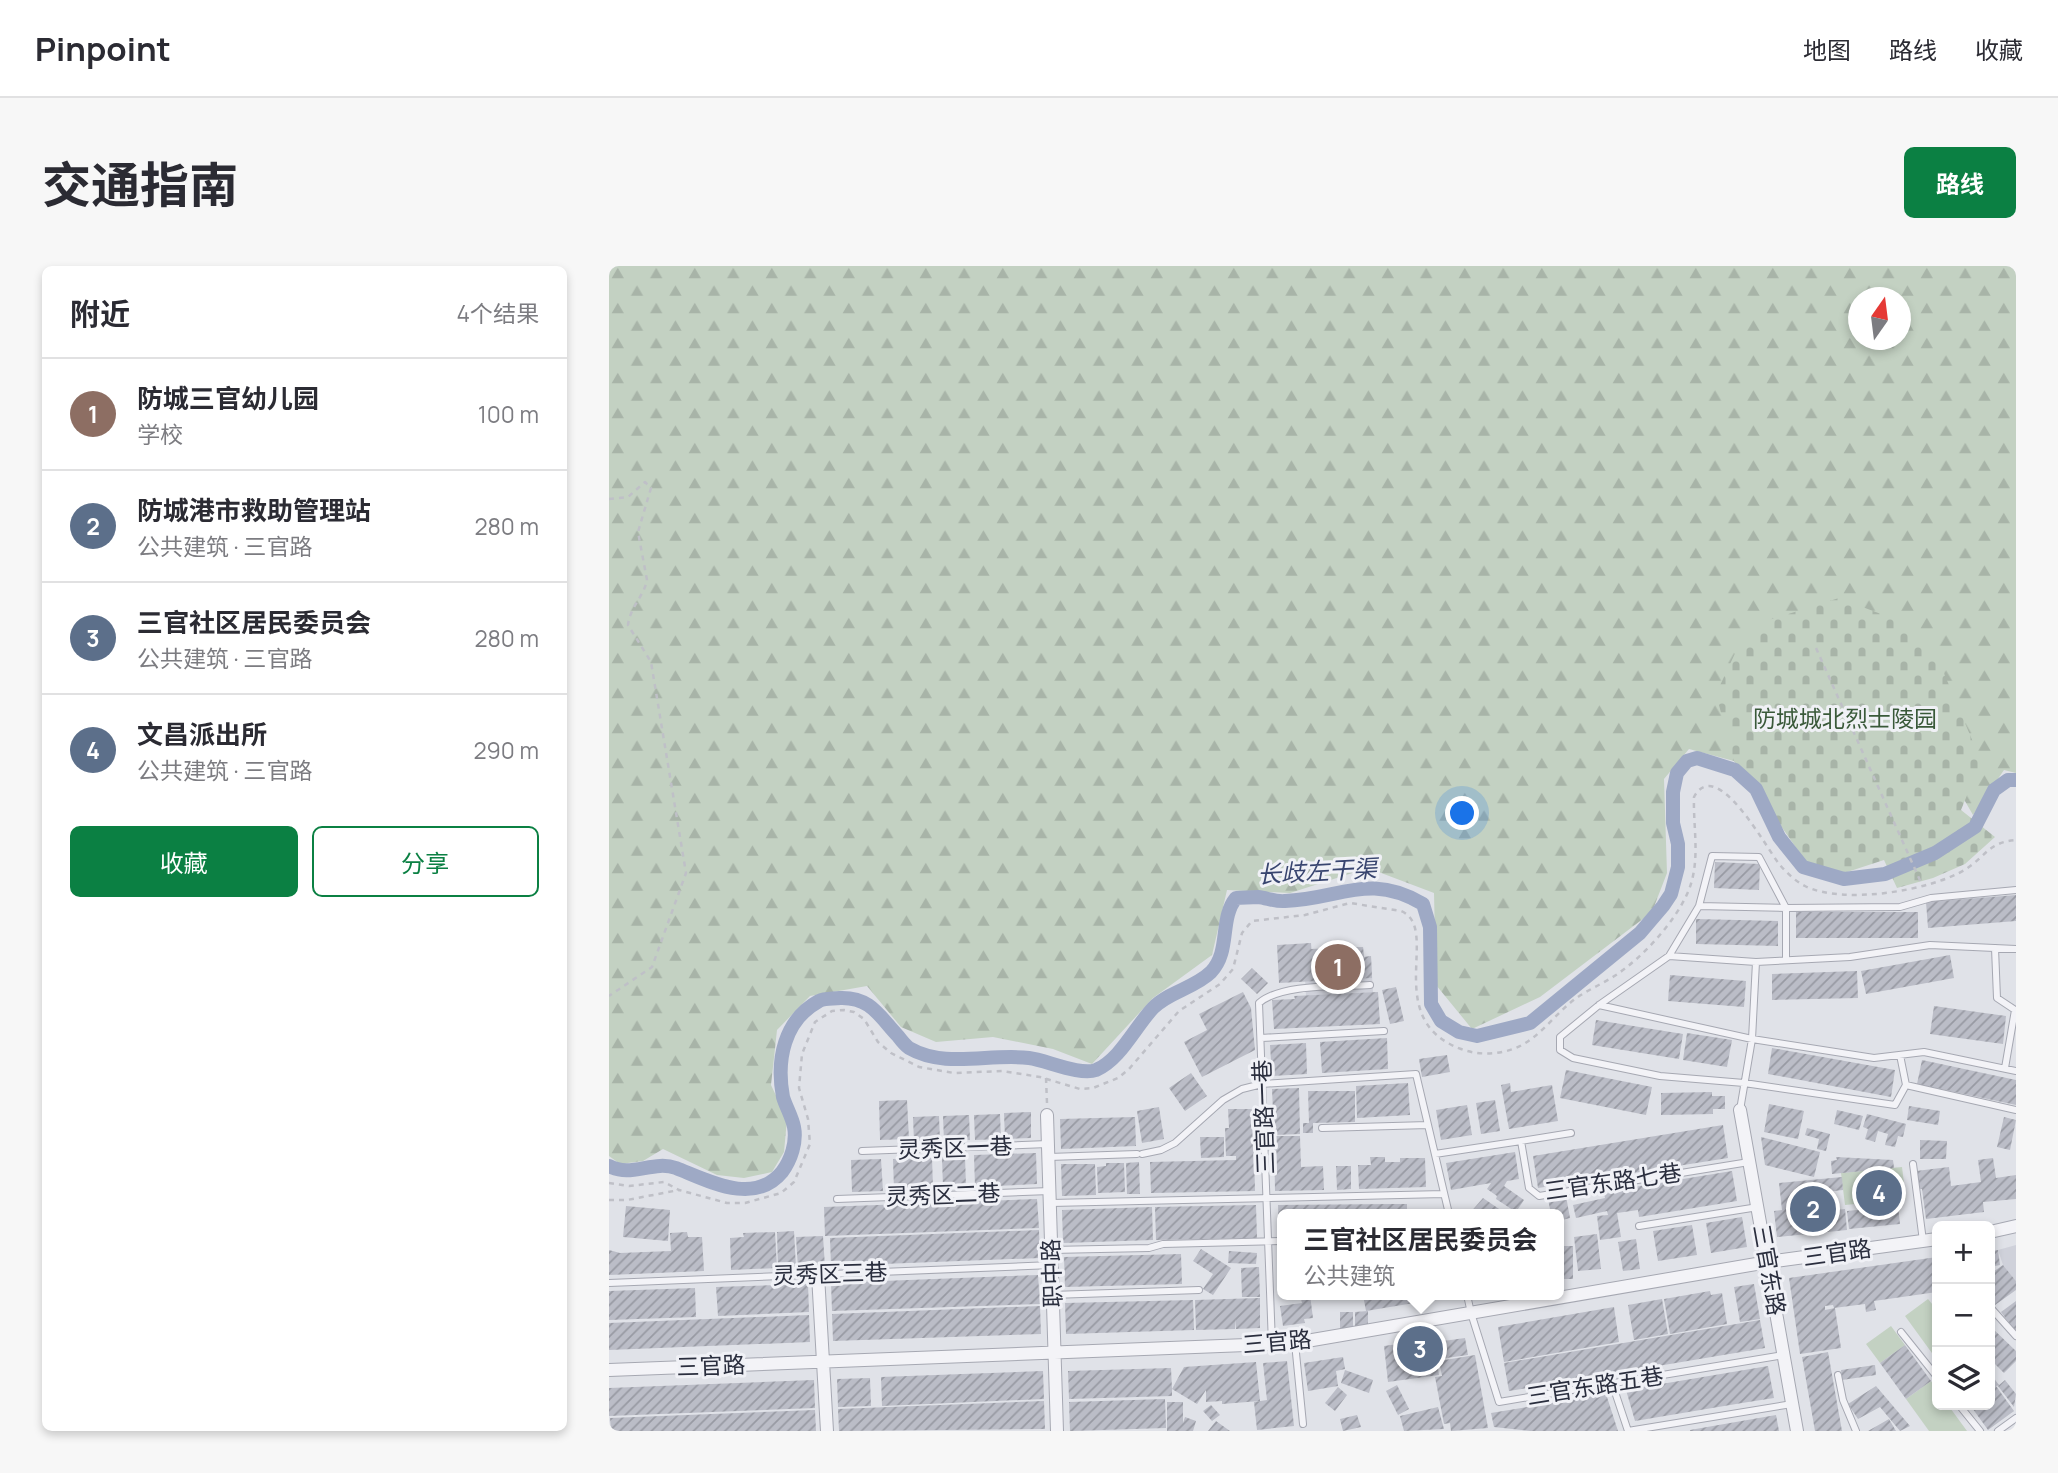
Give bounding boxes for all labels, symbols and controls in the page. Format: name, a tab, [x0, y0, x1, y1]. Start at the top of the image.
text: Pinpoint	[35, 26, 171, 71]
text: 地图	[1803, 33, 1851, 66]
text: 路线	[1889, 33, 1937, 66]
text: 收藏	[1975, 33, 2023, 66]
button: 路线	[1904, 147, 2016, 218]
text: 交通指南	[42, 151, 238, 218]
north arrow	[1848, 287, 1911, 350]
text: 附近	[70, 293, 130, 334]
text: 4个结果	[456, 297, 539, 329]
text: 防城三官幼儿园	[137, 380, 319, 416]
text: 1	[88, 398, 98, 430]
text: 100 m	[478, 398, 539, 430]
text: 学校	[137, 418, 183, 450]
text: 防城港市救助管理站	[137, 492, 371, 528]
text: 2	[86, 510, 100, 542]
text: 280 m	[474, 510, 539, 542]
text: 公共建筑 · 三官路	[137, 530, 312, 562]
text: 三官社区居民委员会	[137, 604, 371, 640]
text: 3	[86, 622, 100, 654]
text: 280 m	[474, 622, 539, 654]
text: 公共建筑 · 三官路	[137, 642, 312, 674]
park label: 防城城北烈士陵园	[1753, 702, 1937, 734]
text: 文昌派出所	[137, 716, 267, 752]
text: 4	[86, 734, 100, 766]
text: 290 m	[473, 734, 539, 766]
text: 公共建筑 · 三官路	[137, 754, 312, 786]
your location	[1445, 796, 1479, 830]
button: 收藏	[70, 826, 298, 897]
button: 分享	[312, 826, 539, 897]
water label: 长歧左干渠	[1256, 851, 1381, 890]
pin: 1	[1315, 941, 1361, 993]
street label: 三官路一巷	[1245, 1059, 1281, 1175]
street label: 灵秀区一巷	[897, 1129, 1013, 1165]
street label: 三官东路七巷	[1542, 1156, 1683, 1206]
pin: 4	[1856, 1167, 1902, 1219]
street label: 灵秀区二巷	[885, 1176, 1001, 1212]
pin: 2	[1790, 1183, 1836, 1235]
popup	[1277, 1209, 1564, 1300]
text: 三官社区居民委员会	[1303, 1221, 1538, 1257]
map controls	[1932, 1221, 1995, 1410]
button: +	[1932, 1221, 1995, 1284]
street label: 三官东路	[1746, 1222, 1794, 1318]
street label: 三官路	[1800, 1231, 1873, 1273]
street label: 职中路	[1034, 1238, 1068, 1308]
street label: 灵秀区三巷	[772, 1255, 888, 1291]
text: 公共建筑	[1303, 1259, 1395, 1291]
button: −	[1932, 1284, 1995, 1347]
street label: 三官路	[1241, 1322, 1313, 1360]
pin: 3	[1397, 1323, 1443, 1375]
button: layers	[1932, 1347, 1995, 1410]
street label: 三官路	[676, 1348, 746, 1382]
street label: 三官东路五巷	[1524, 1358, 1665, 1412]

